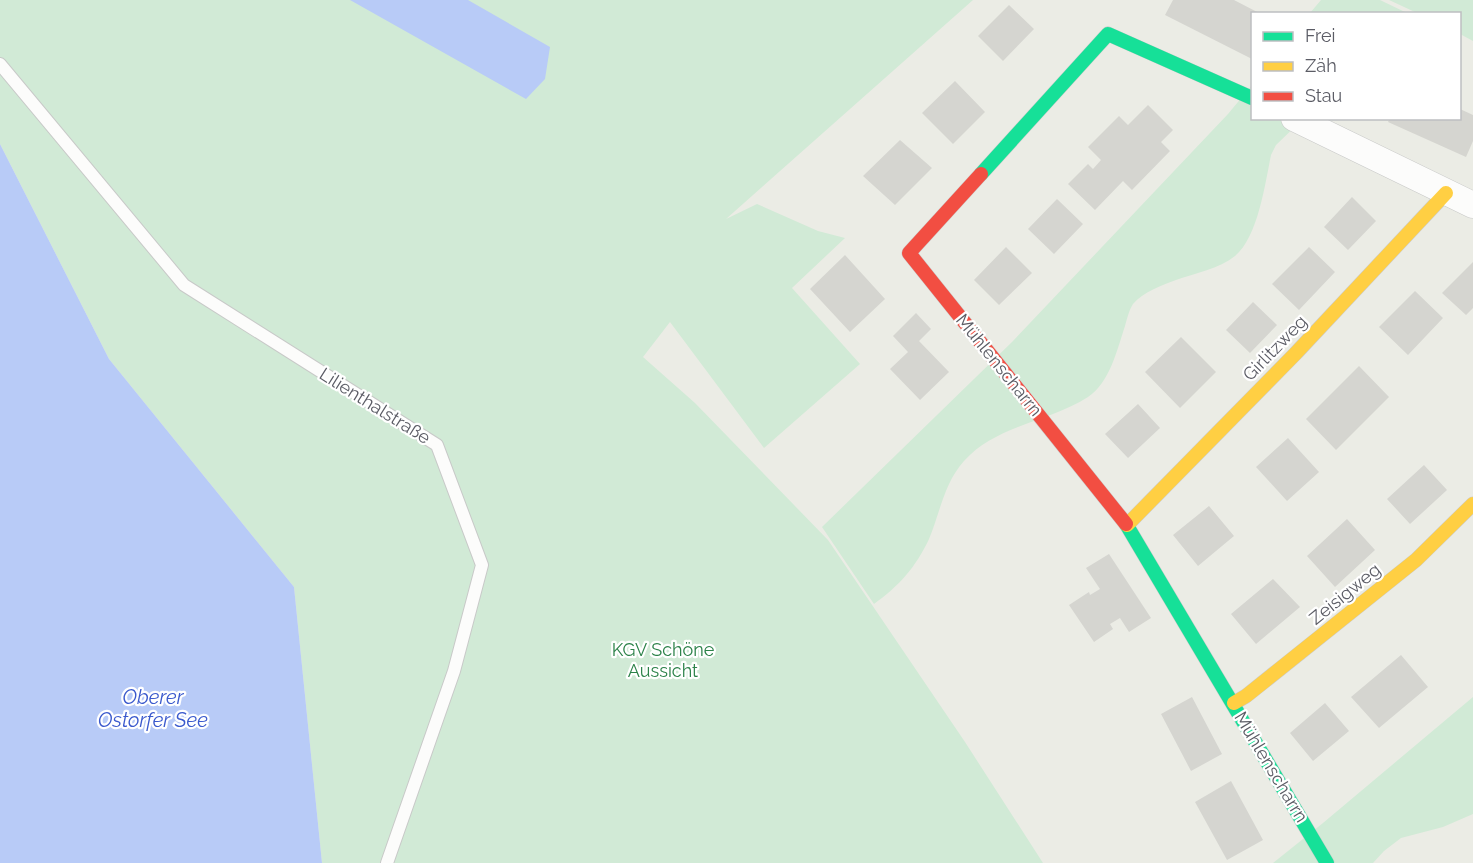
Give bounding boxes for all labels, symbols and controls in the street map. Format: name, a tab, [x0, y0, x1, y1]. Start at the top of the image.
legend	[1251, 12, 1461, 120]
text: Frei	[1305, 25, 1335, 46]
text: Zäh	[1305, 55, 1337, 76]
text: Stau	[1305, 85, 1342, 106]
street label: Mühlenscharrn	[952, 310, 1047, 420]
street label: Girlitzweg	[1238, 311, 1311, 385]
street label: Lilienthalstraße	[316, 363, 435, 448]
street label: Zeisigweg	[1305, 559, 1384, 629]
park label: KGV Schöne Aussicht	[612, 639, 715, 681]
water label: Oberer Ostorfer See	[98, 685, 208, 732]
street label: Mühlenscharrn	[1230, 708, 1313, 826]

